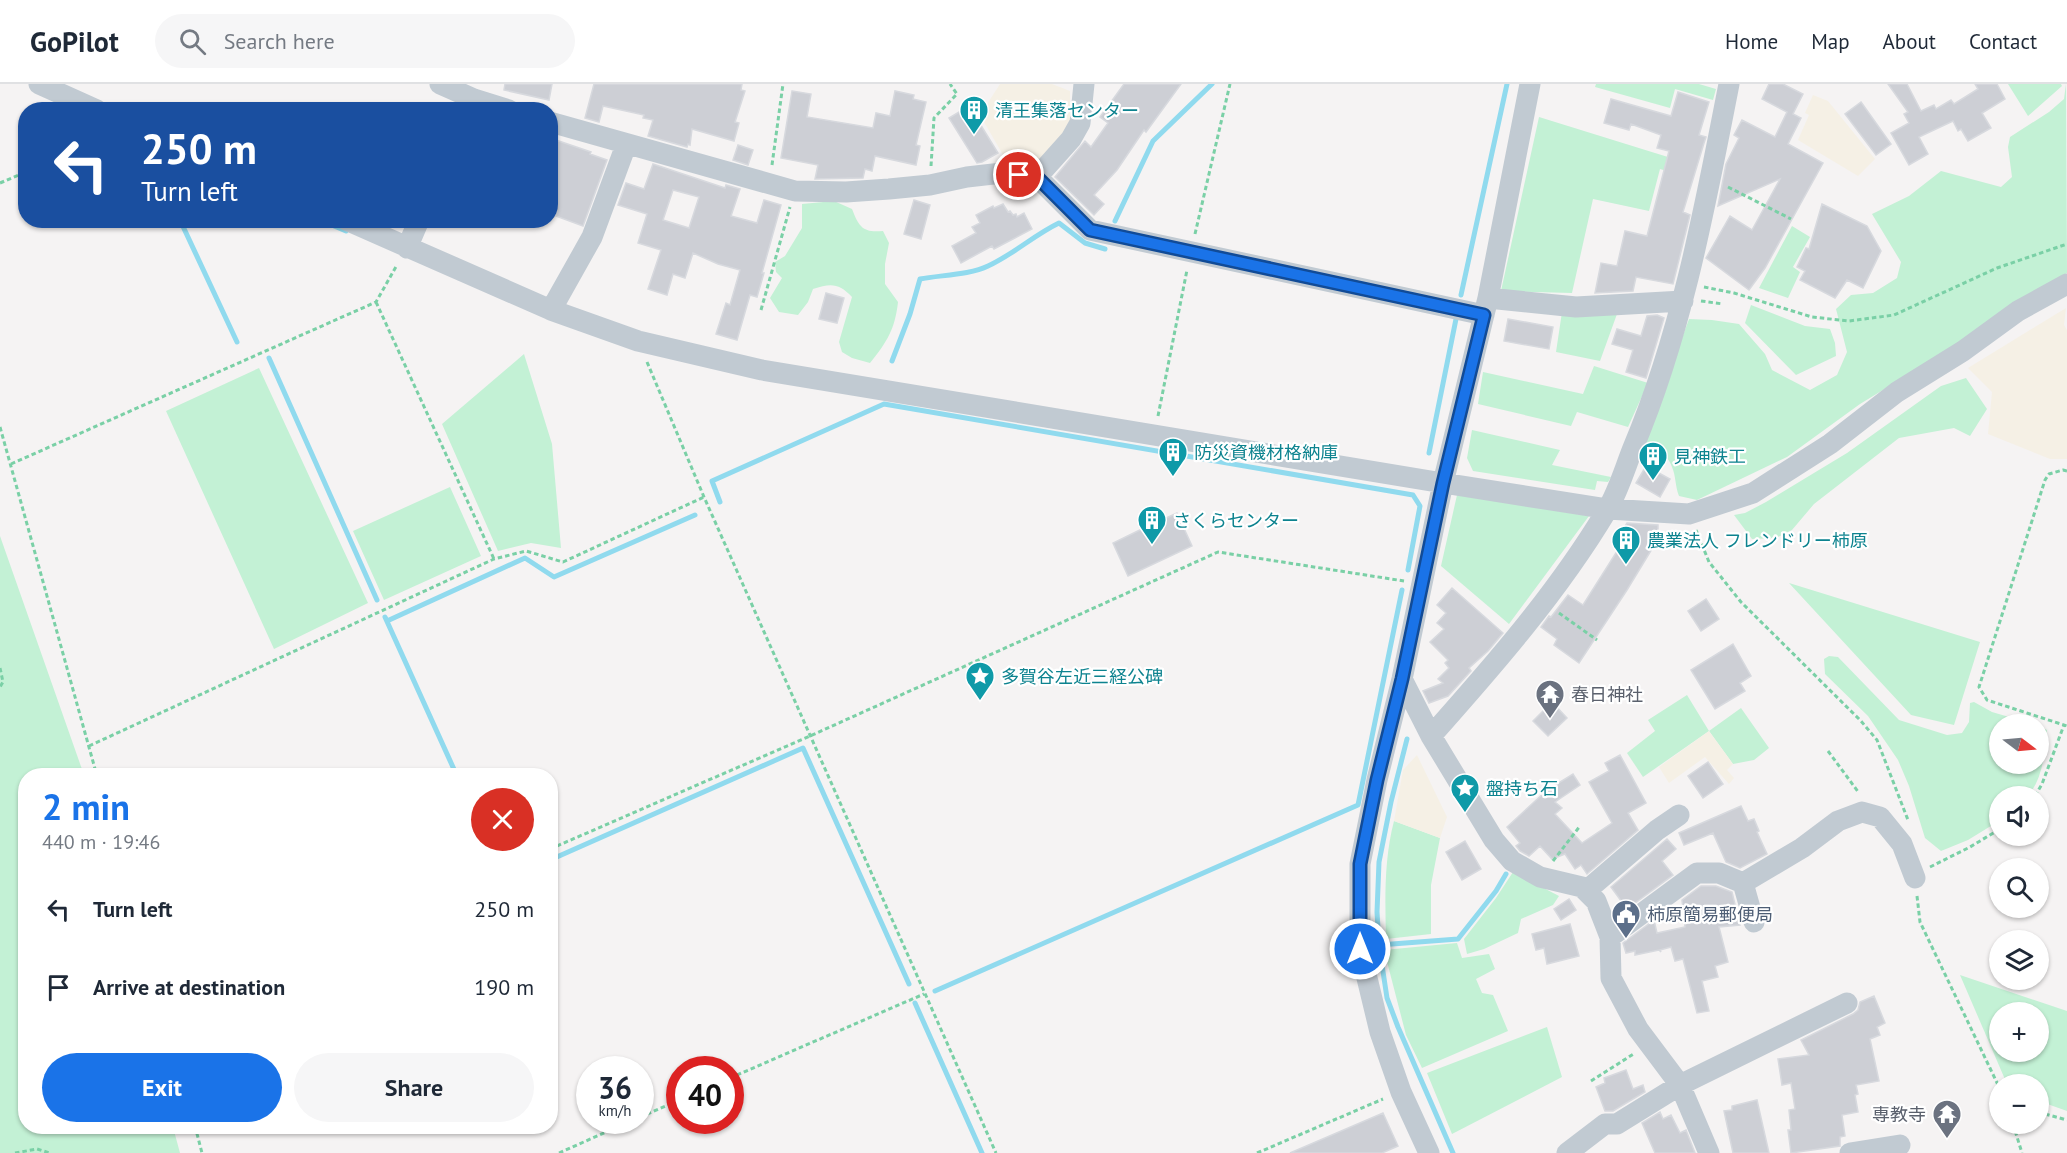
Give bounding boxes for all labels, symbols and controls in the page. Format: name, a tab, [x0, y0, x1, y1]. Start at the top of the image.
search box	[155, 14, 575, 68]
text: GoPilot	[30, 23, 119, 60]
icon: search	[176, 25, 209, 58]
text: Search here	[224, 27, 335, 55]
text: Home	[1725, 28, 1778, 55]
text: Map	[1811, 28, 1850, 55]
text: About	[1883, 28, 1936, 55]
text: Contact	[1969, 28, 2037, 55]
building icon: 清王集落センター	[958, 94, 990, 136]
place label: 清王集落センター	[995, 99, 1139, 122]
text: 250 m	[141, 121, 257, 176]
icon: left	[42, 126, 120, 204]
pin	[993, 149, 1044, 200]
icon: arrive	[1002, 158, 1035, 191]
text: Turn left	[141, 174, 238, 208]
building icon: 防災資機材格納庫	[1157, 436, 1189, 478]
building icon: 見神鉄工	[1637, 440, 1669, 482]
place label: 防災資機材格納庫	[1194, 441, 1338, 464]
place label: 見神鉄工	[1674, 445, 1746, 468]
building icon: さくらセンター	[1136, 504, 1168, 546]
place label: さくらセンター	[1173, 509, 1299, 532]
building icon: 農業法人 フレンドリー柿原	[1610, 524, 1642, 566]
place label: 農業法人 フレンドリー柿原	[1647, 529, 1868, 552]
place icon: 多賀谷左近三経公碑	[964, 660, 996, 702]
place label: 多賀谷左近三経公碑	[1001, 665, 1163, 688]
temple icon: 春日神社	[1534, 678, 1566, 720]
place label: 春日神社	[1571, 683, 1643, 706]
north arrow	[1989, 714, 2049, 774]
map controls	[1989, 714, 2049, 1134]
place icon: 盤持ち石	[1449, 772, 1481, 814]
place label: 盤持ち石	[1486, 777, 1558, 800]
text: 2 min	[42, 783, 130, 830]
button: sound	[1989, 786, 2049, 846]
button: close	[471, 788, 534, 851]
text: 440 m · 19:46	[42, 829, 160, 855]
button: search	[1989, 858, 2049, 918]
icon: left	[42, 893, 75, 926]
text: Turn left	[93, 895, 173, 923]
text: 250 m	[474, 895, 534, 923]
public building icon: 柿原簡易郵便局	[1610, 898, 1642, 940]
place label: 柿原簡易郵便局	[1647, 903, 1773, 926]
position arrow	[1328, 917, 1392, 981]
button: layers	[1989, 930, 2049, 990]
icon: arrive	[42, 971, 75, 1004]
text: Arrive at destination	[93, 973, 285, 1001]
text: 190 m	[474, 973, 534, 1001]
button: +	[1989, 1002, 2049, 1062]
button: Exit	[42, 1053, 282, 1122]
button: Share	[294, 1053, 534, 1122]
speed limit sign: 40	[666, 1056, 744, 1134]
text: 36	[598, 1068, 632, 1107]
button: −	[1989, 1074, 2049, 1134]
temple icon: 専教寺	[1931, 1098, 1963, 1140]
text: km/h	[599, 1101, 631, 1120]
place label: 専教寺	[1872, 1103, 1926, 1126]

